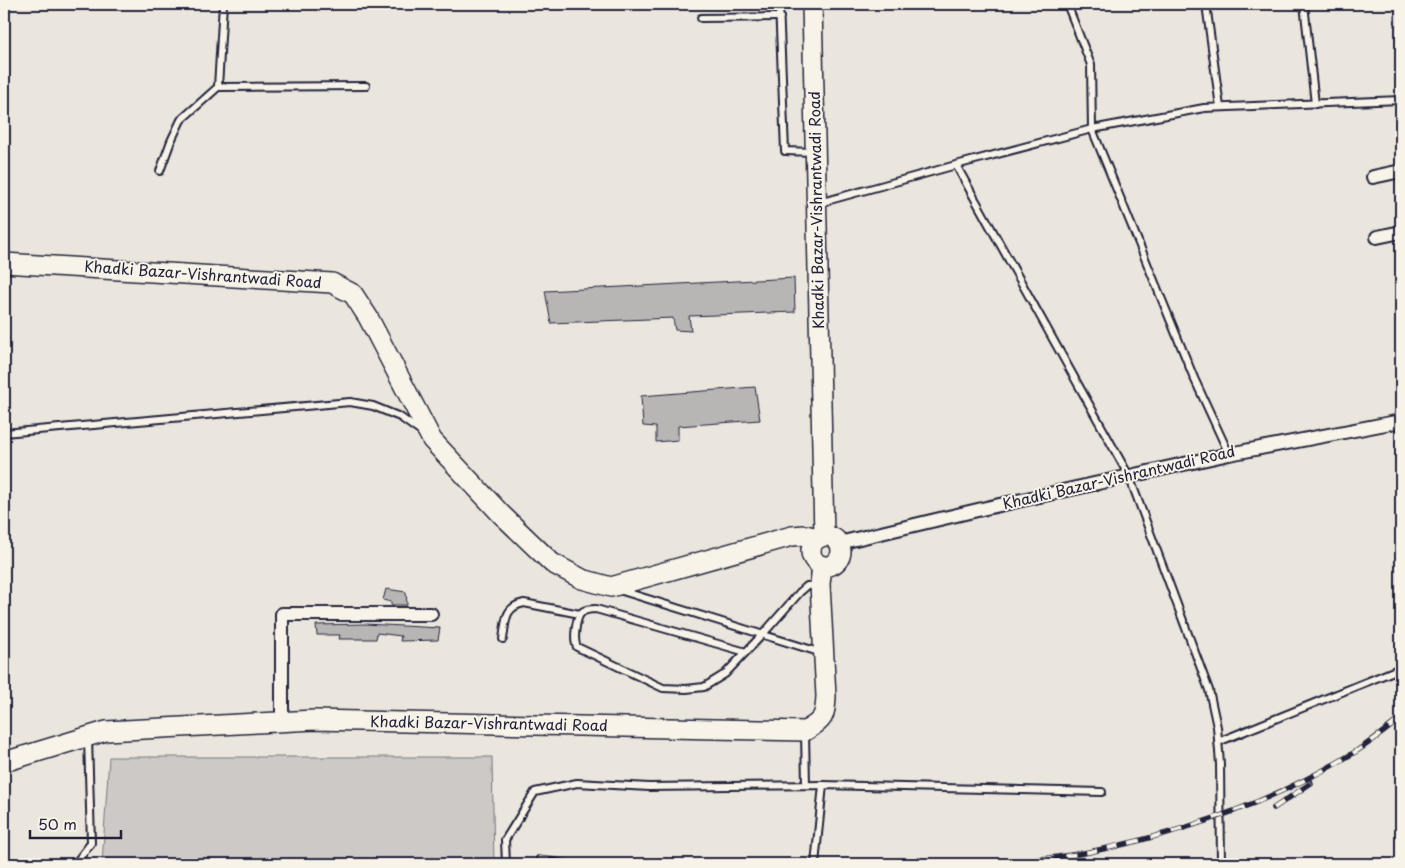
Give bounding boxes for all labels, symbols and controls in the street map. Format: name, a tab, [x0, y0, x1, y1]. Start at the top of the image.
street label: Khadki Bazar-Vishrantwadi Road	[802, 91, 829, 329]
street label: Khadki Bazar-Vishrantwadi Road	[84, 254, 323, 293]
street label: Khadki Bazar-Vishrantwadi Road	[1000, 439, 1237, 514]
street label: Khadki Bazar-Vishrantwadi Road	[370, 709, 608, 736]
scale bar	[30, 808, 121, 840]
text: 50 m	[38, 812, 77, 835]

